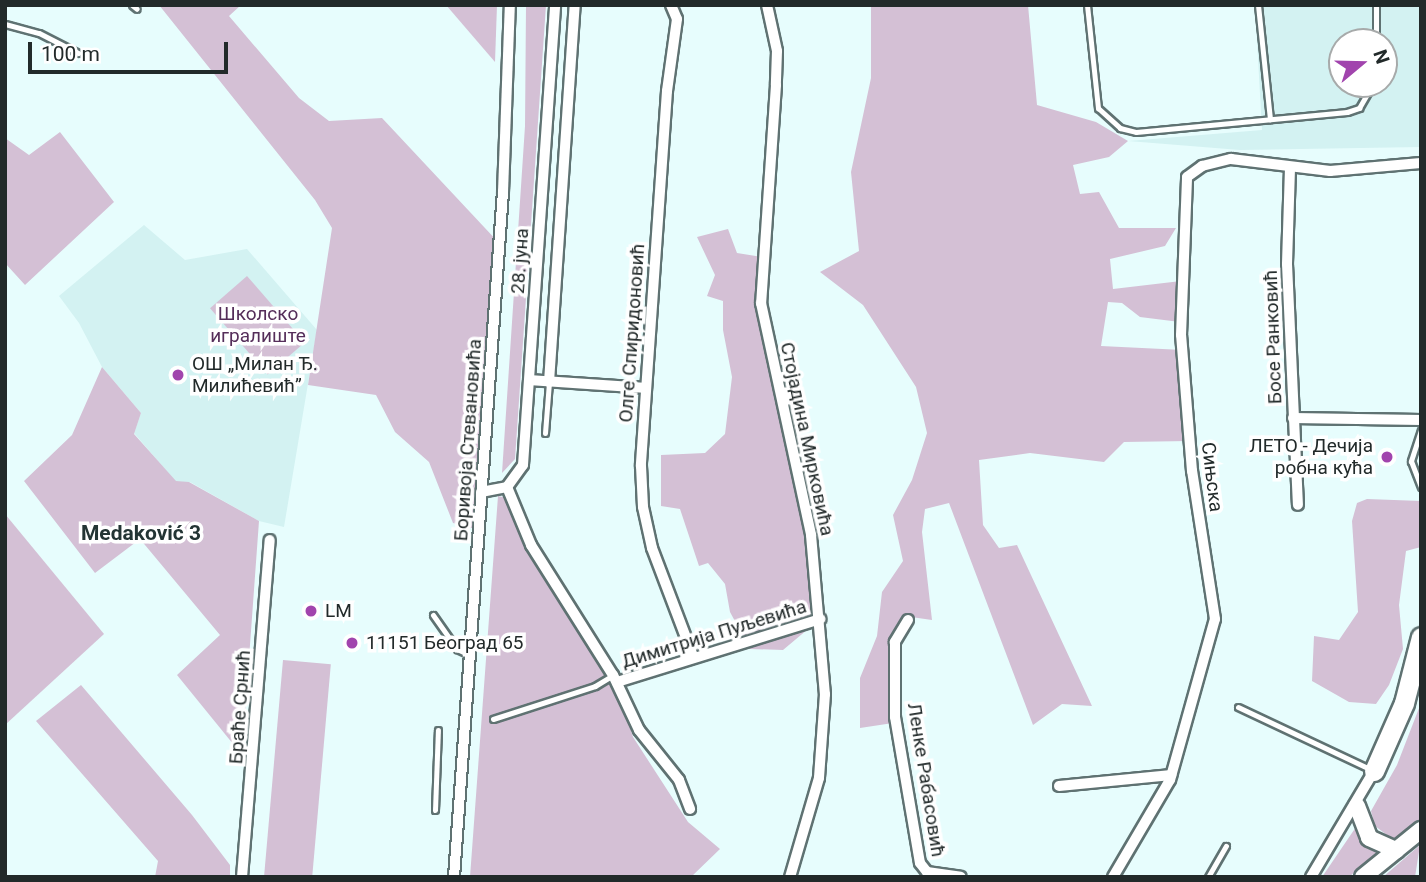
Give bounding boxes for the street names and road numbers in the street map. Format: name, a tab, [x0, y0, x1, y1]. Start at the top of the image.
street label: 28. јуна	[506, 227, 534, 295]
street label: Олге Спиридоновић	[614, 243, 650, 423]
street label: Босе Ранковић	[1259, 270, 1287, 404]
street label: Боривоја Стевановића	[450, 338, 486, 542]
street label: Стојадина Мирковића	[775, 340, 839, 538]
street label: Сињска	[1196, 441, 1228, 513]
street label: Димитрија Пуљевића	[619, 595, 809, 673]
street label: Браће Срнић	[225, 649, 255, 765]
street label: Ленке Рабасовић	[903, 701, 949, 859]

